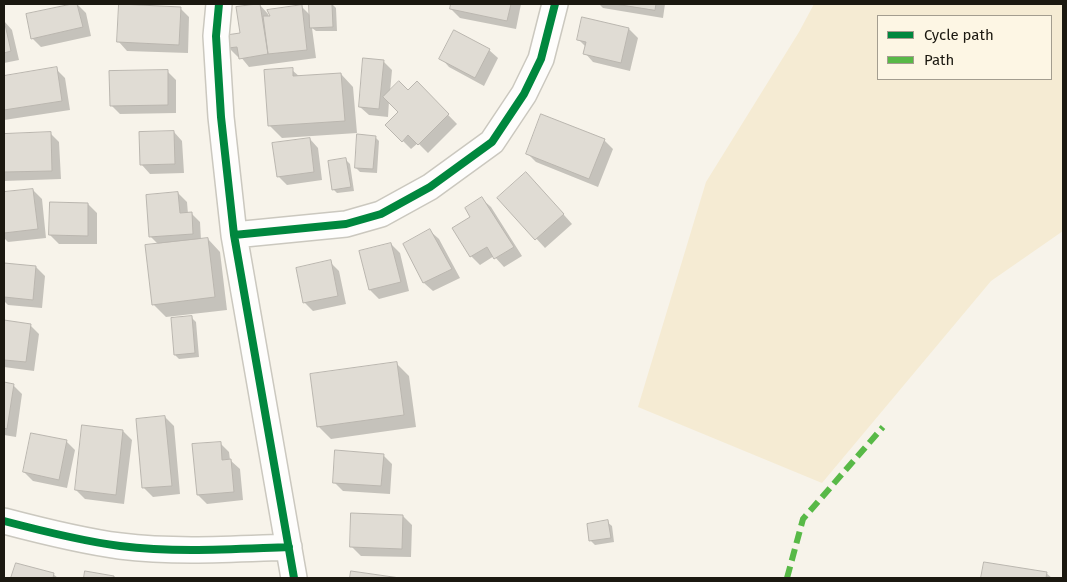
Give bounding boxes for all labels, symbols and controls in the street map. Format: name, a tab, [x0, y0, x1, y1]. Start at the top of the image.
legend	[877, 15, 1052, 80]
text: Cycle path	[924, 26, 994, 44]
text: Path	[924, 51, 954, 69]

